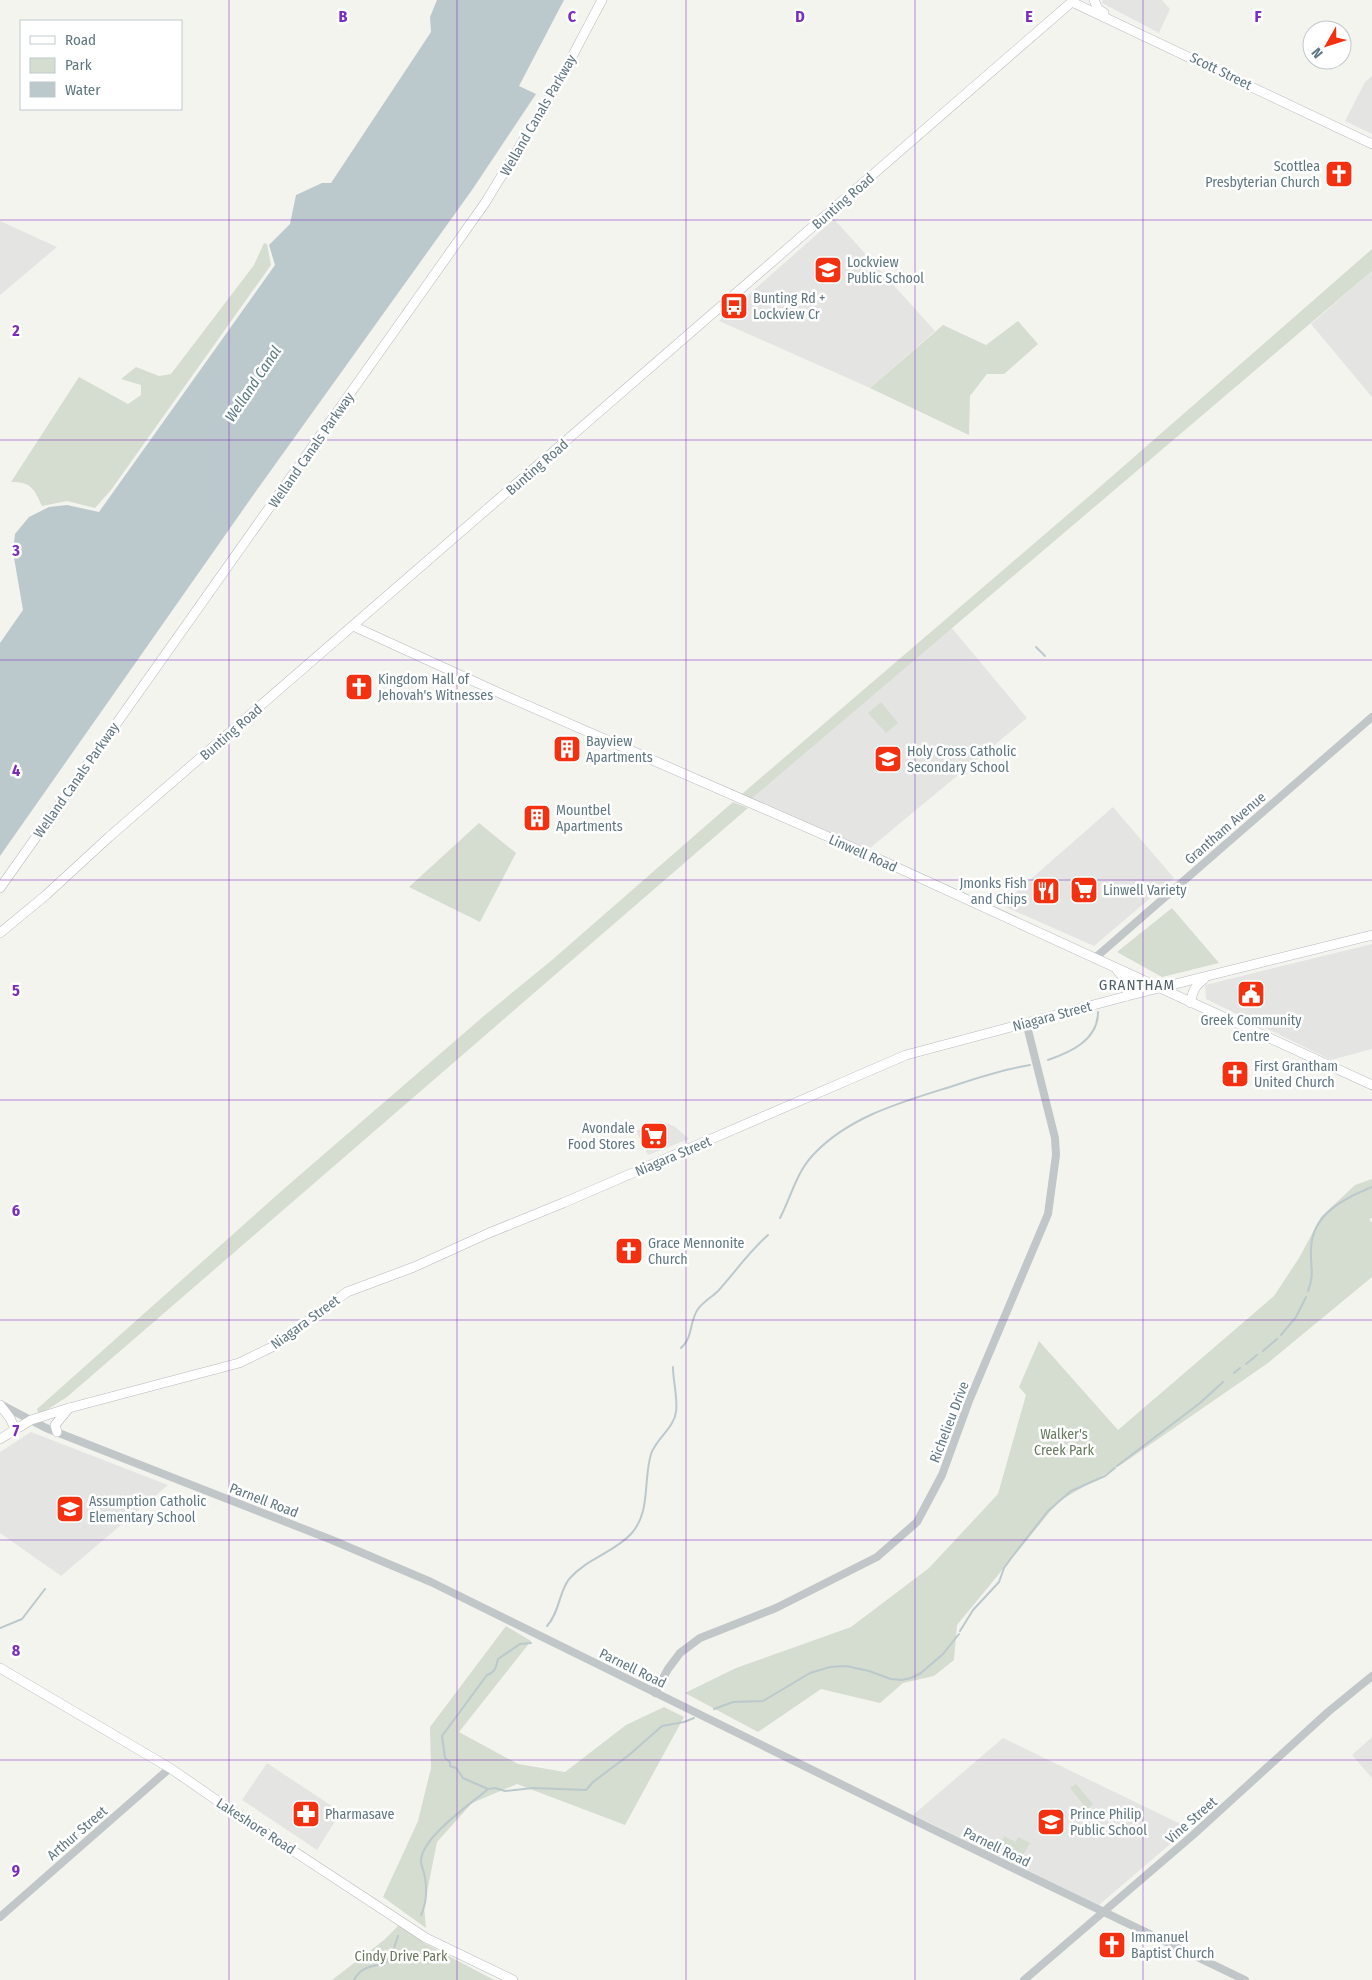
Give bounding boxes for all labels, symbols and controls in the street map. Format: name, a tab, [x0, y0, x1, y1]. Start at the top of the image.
text: B	[339, 7, 348, 26]
text: C	[568, 7, 577, 26]
text: D	[795, 7, 805, 26]
text: E	[1025, 7, 1033, 26]
text: F	[1254, 7, 1262, 26]
legend	[20, 20, 182, 110]
north arrow	[1302, 20, 1352, 70]
text: Road	[65, 31, 96, 49]
text: N	[1308, 44, 1327, 61]
street label: Scott Street	[1187, 49, 1255, 94]
street label: Welland Canals Parkway	[497, 51, 580, 179]
text: Park	[65, 56, 92, 74]
text: Water	[65, 81, 101, 99]
place label: Scottlea Presbyterian Church	[1205, 158, 1320, 191]
church icon: Scottlea Presbyterian Church	[1324, 159, 1354, 189]
street label: Bunting Road	[809, 170, 878, 233]
place label: Lockview Public School	[847, 254, 924, 287]
school or university icon: Lockview Public School	[813, 255, 843, 285]
place label: Bunting Rd + Lockview Cr	[753, 290, 825, 323]
bus stop icon: Bunting Rd + Lockview Cr	[719, 291, 749, 321]
text: 2	[11, 321, 20, 340]
water label: Welland Canal	[221, 343, 285, 425]
street label: Welland Canals Parkway	[265, 389, 358, 511]
street label: Bunting Road	[503, 436, 572, 499]
text: 3	[11, 541, 20, 560]
place label: Kingdom Hall of Jehovah's Witnesses	[378, 671, 493, 704]
church icon: Kingdom Hall of Jehovah's Witnesses	[344, 672, 374, 702]
street label: Bunting Road	[197, 701, 266, 764]
street label: Welland Canals Parkway	[30, 719, 123, 841]
place label: Bayview Apartments	[586, 733, 653, 766]
building icon: Bayview Apartments	[552, 734, 582, 764]
place label: Holy Cross Catholic Secondary School	[907, 743, 1016, 776]
school or university icon: Holy Cross Catholic Secondary School	[873, 744, 903, 774]
text: 4	[12, 761, 20, 780]
street label: Grantham Avenue	[1181, 789, 1269, 868]
place label: Mountbel Apartments	[556, 802, 623, 835]
building icon: Mountbel Apartments	[522, 803, 552, 833]
street label: Linwell Road	[826, 831, 900, 876]
place label: Jmonks Fish and Chips	[959, 875, 1027, 908]
supermarket icon: Linwell Variety	[1069, 875, 1099, 905]
restaurant icon: Jmonks Fish and Chips	[1031, 876, 1061, 906]
place label: Linwell Variety	[1103, 882, 1187, 899]
district label: GRANTHAM	[1099, 976, 1175, 994]
public building icon: Greek Community Centre	[1236, 979, 1266, 1009]
text: 5	[12, 981, 20, 1000]
street label: Niagara Street	[1011, 998, 1094, 1035]
place label: Greek Community Centre	[1201, 1012, 1302, 1045]
place label: First Grantham United Church	[1254, 1058, 1338, 1091]
church icon: First Grantham United Church	[1220, 1059, 1250, 1089]
place label: Avondale Food Stores	[568, 1120, 635, 1153]
supermarket icon: Avondale Food Stores	[639, 1121, 669, 1151]
street label: Niagara Street	[633, 1133, 714, 1180]
text: 6	[12, 1201, 20, 1220]
place label: Grace Mennonite Church	[648, 1235, 745, 1268]
church icon: Grace Mennonite Church	[614, 1236, 644, 1266]
street label: Niagara Street	[268, 1291, 343, 1353]
street label: Richelieu Drive	[926, 1379, 973, 1465]
text: 7	[13, 1421, 20, 1440]
park label: Walker's Creek Park	[1034, 1426, 1094, 1459]
street label: Parnell Road	[227, 1480, 301, 1521]
place label: Assumption Catholic Elementary School	[89, 1493, 206, 1526]
school or university icon: Assumption Catholic Elementary School	[55, 1494, 85, 1524]
text: 8	[12, 1641, 21, 1660]
street label: Parnell Road	[597, 1645, 669, 1692]
street label: Vine Street	[1162, 1793, 1221, 1847]
street label: Lakeshore Road	[213, 1795, 298, 1858]
pharmacy icon: Pharmasave	[291, 1799, 321, 1829]
street label: Arthur Street	[44, 1802, 111, 1864]
place label: Pharmasave	[325, 1806, 394, 1823]
place label: Prince Philip Public School	[1070, 1806, 1147, 1839]
school or university icon: Prince Philip Public School	[1036, 1807, 1066, 1837]
street label: Parnell Road	[961, 1824, 1033, 1871]
text: 9	[12, 1861, 20, 1880]
place label: Immanuel Baptist Church	[1131, 1929, 1214, 1962]
church icon: Immanuel Baptist Church	[1097, 1930, 1127, 1960]
park label: Cindy Drive Park	[355, 1948, 448, 1965]

